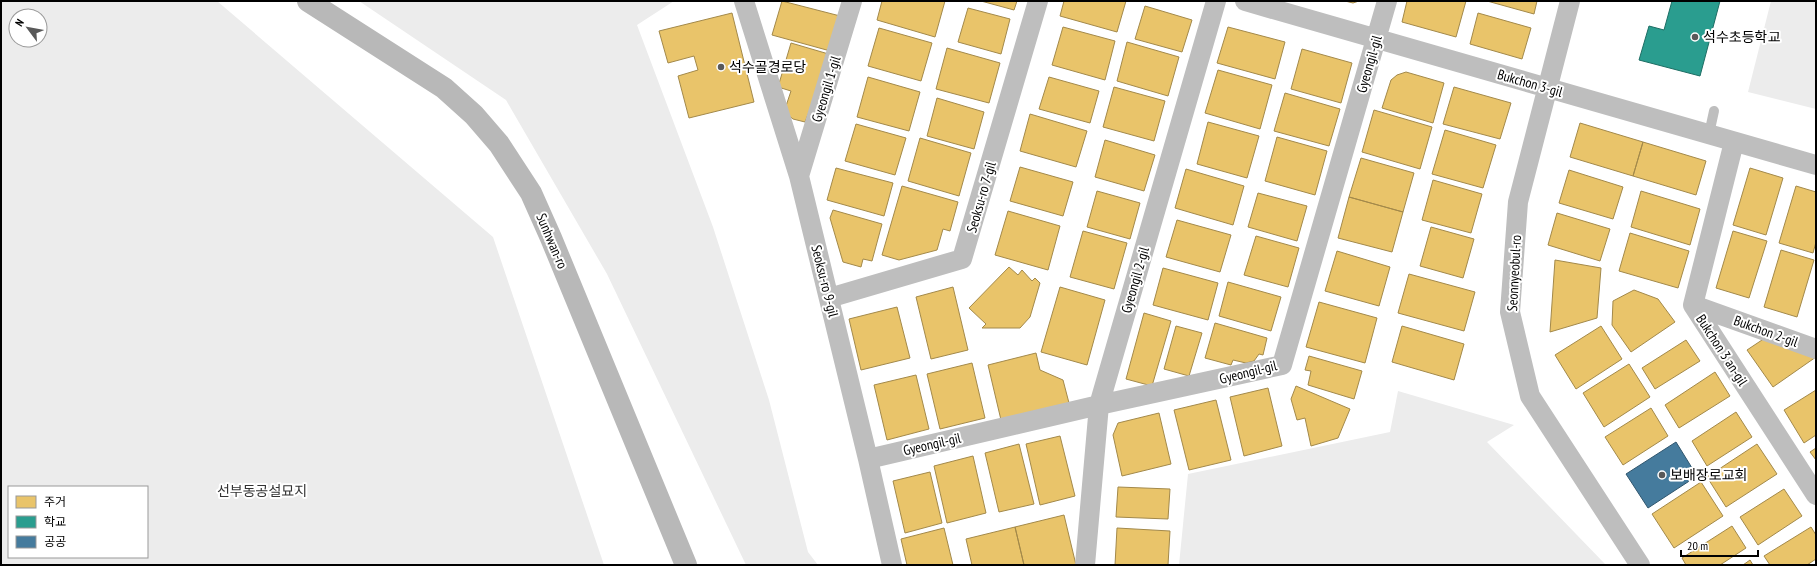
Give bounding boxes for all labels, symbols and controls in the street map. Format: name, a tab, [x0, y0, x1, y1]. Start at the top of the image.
north arrow	[8, 8, 48, 48]
text: N	[12, 16, 27, 29]
place label: 석수초등학교	[1703, 28, 1780, 46]
marker: 석수초등학교	[1690, 32, 1700, 42]
street label: Gyeongil-gil	[1352, 33, 1386, 95]
street label: Gyeongil 1-gil	[807, 53, 845, 124]
place label: 석수골경로당	[729, 58, 806, 76]
marker: 석수골경로당	[716, 62, 726, 72]
street label: Bukchon 3-gil	[1495, 65, 1565, 101]
street label: Seoksu-ro 7-gil	[962, 159, 1000, 235]
street label: Sunhwan-ro	[532, 211, 572, 271]
street label: Seonnyeobul-ro	[1503, 234, 1525, 312]
street label: Seoksu-ro 9-gil	[807, 243, 843, 320]
street label: Gyeongil 2-gil	[1117, 244, 1153, 315]
street label: Bukchon 3 an-gil	[1692, 311, 1752, 390]
street label: Bukchon 2-gil	[1731, 311, 1801, 351]
street label: Gyeongil-gil	[1217, 356, 1279, 388]
street label: Gyeongil-gil	[901, 428, 963, 459]
place label: 보배장로교회	[1670, 466, 1747, 484]
marker: 보배장로교회	[1657, 470, 1667, 480]
park label: 선부동공설묘지	[217, 482, 307, 500]
legend	[8, 486, 148, 558]
text: 주거	[44, 494, 66, 509]
text: 학교	[44, 514, 66, 529]
scale bar	[1681, 532, 1758, 558]
text: 공공	[44, 534, 66, 549]
text: 20 m	[1687, 538, 1708, 553]

